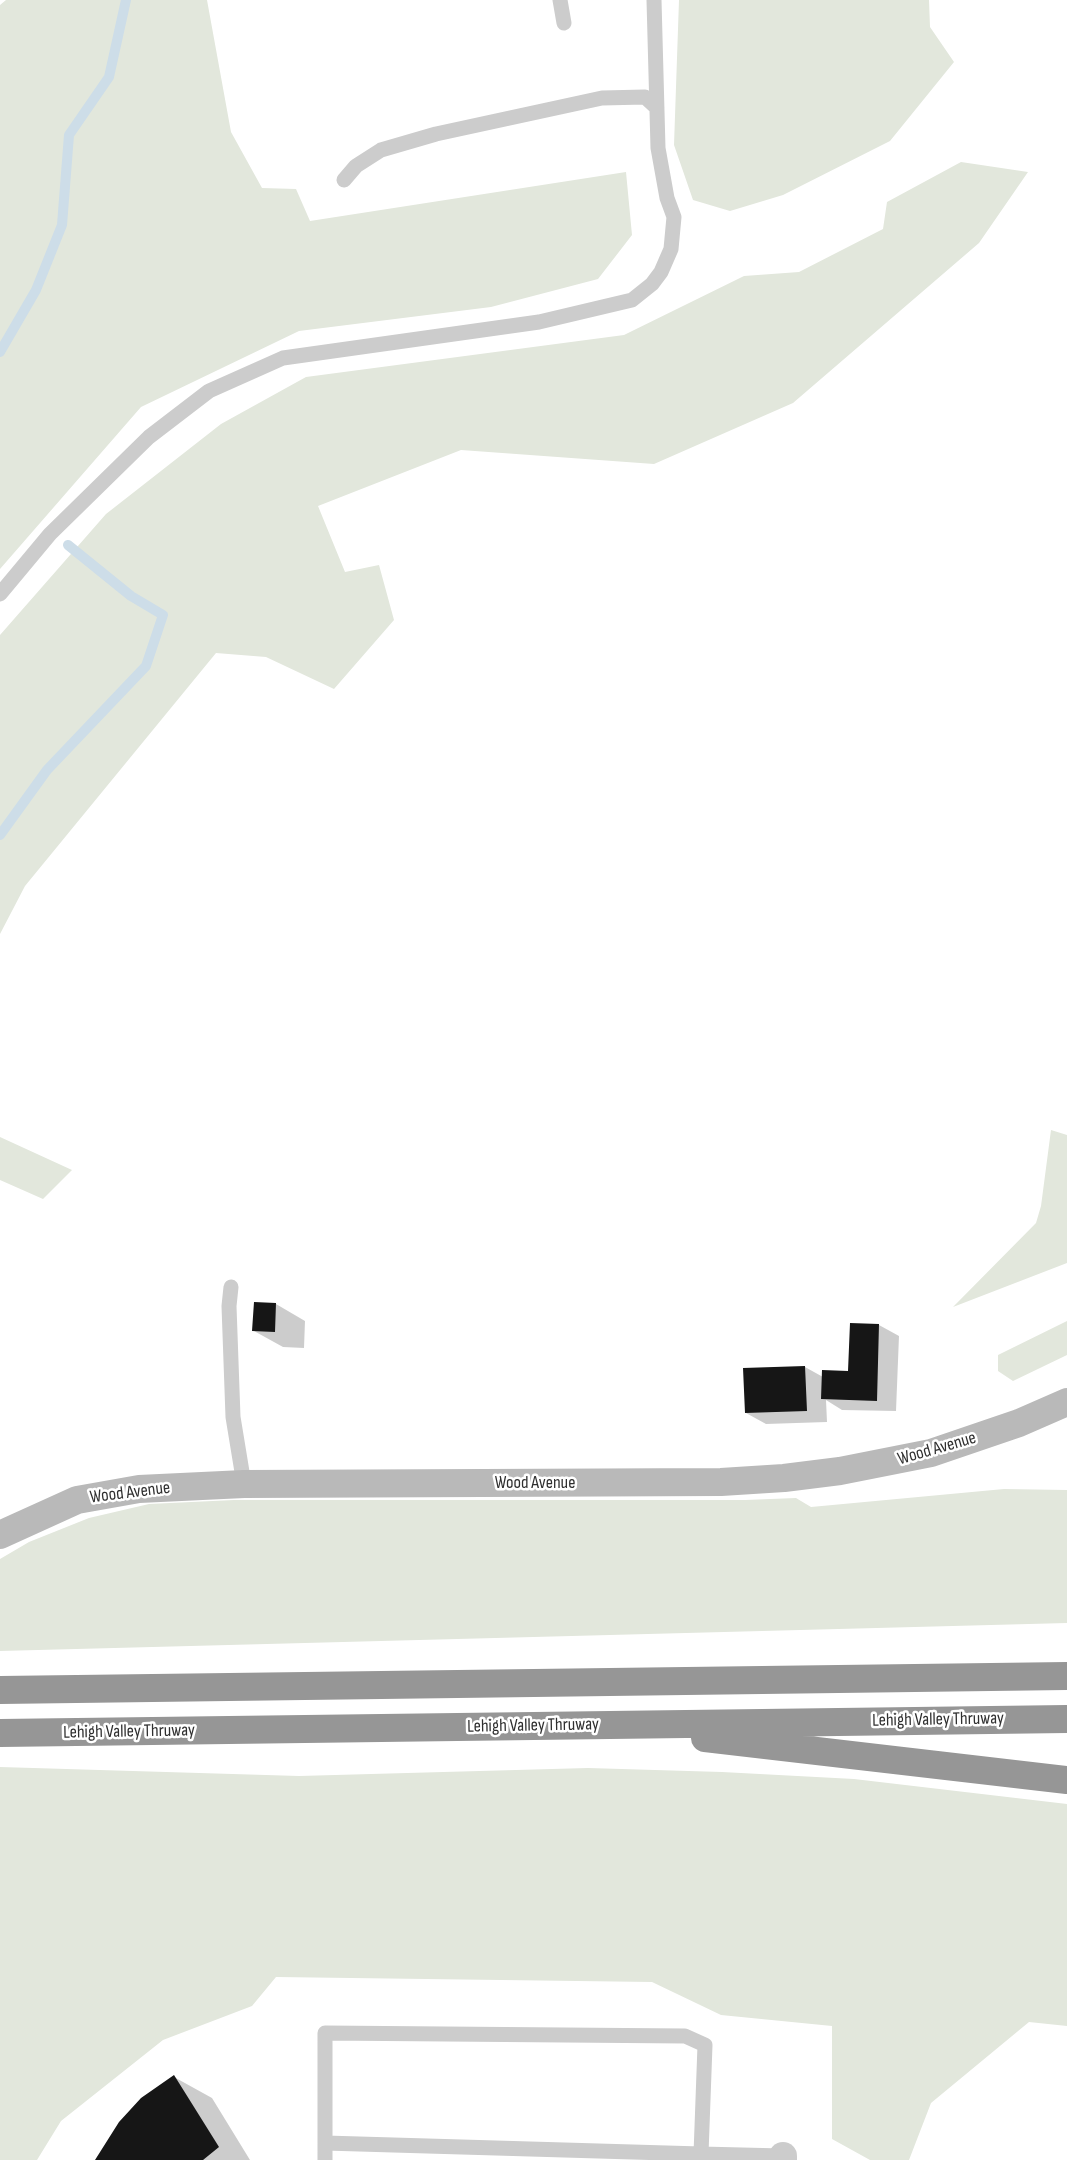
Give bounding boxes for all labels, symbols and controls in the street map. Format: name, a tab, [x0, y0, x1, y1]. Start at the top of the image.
street label: Wood Avenue	[895, 1427, 979, 1471]
street label: Wood Avenue	[495, 1472, 575, 1494]
street label: Wood Avenue	[89, 1477, 171, 1509]
street label: Lehigh Valley Thruway	[872, 1708, 1004, 1732]
street label: Lehigh Valley Thruway	[467, 1714, 599, 1738]
street label: Lehigh Valley Thruway	[63, 1720, 195, 1744]

